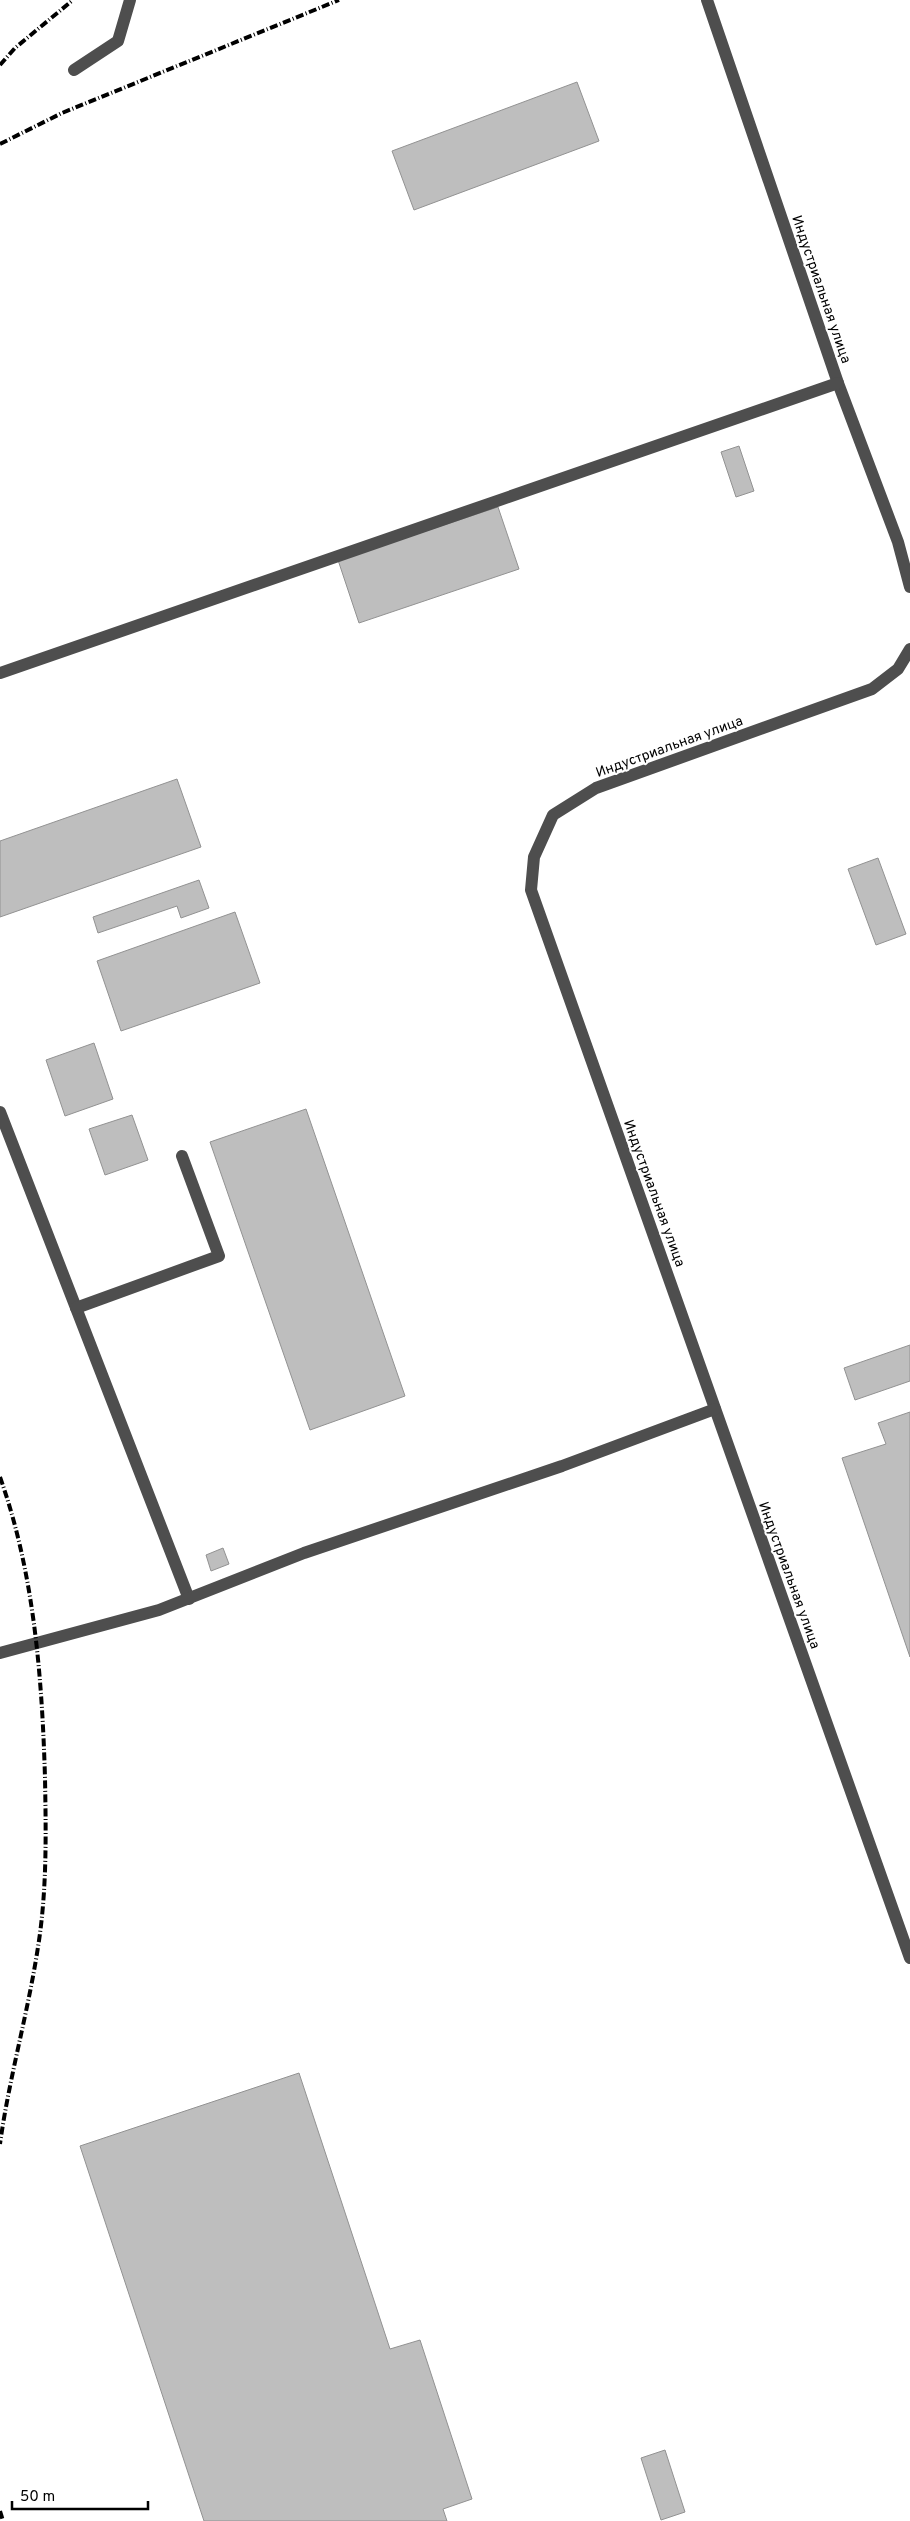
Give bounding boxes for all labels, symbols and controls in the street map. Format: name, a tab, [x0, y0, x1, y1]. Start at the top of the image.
street label: Индустриальная улица	[787, 213, 854, 366]
street label: Индустриальная улица	[594, 713, 745, 782]
street label: Индустриальная улица	[619, 1118, 688, 1269]
street label: Индустриальная улица	[754, 1500, 823, 1651]
scale bar	[12, 2478, 149, 2510]
text: 50 m	[20, 2488, 55, 2507]

